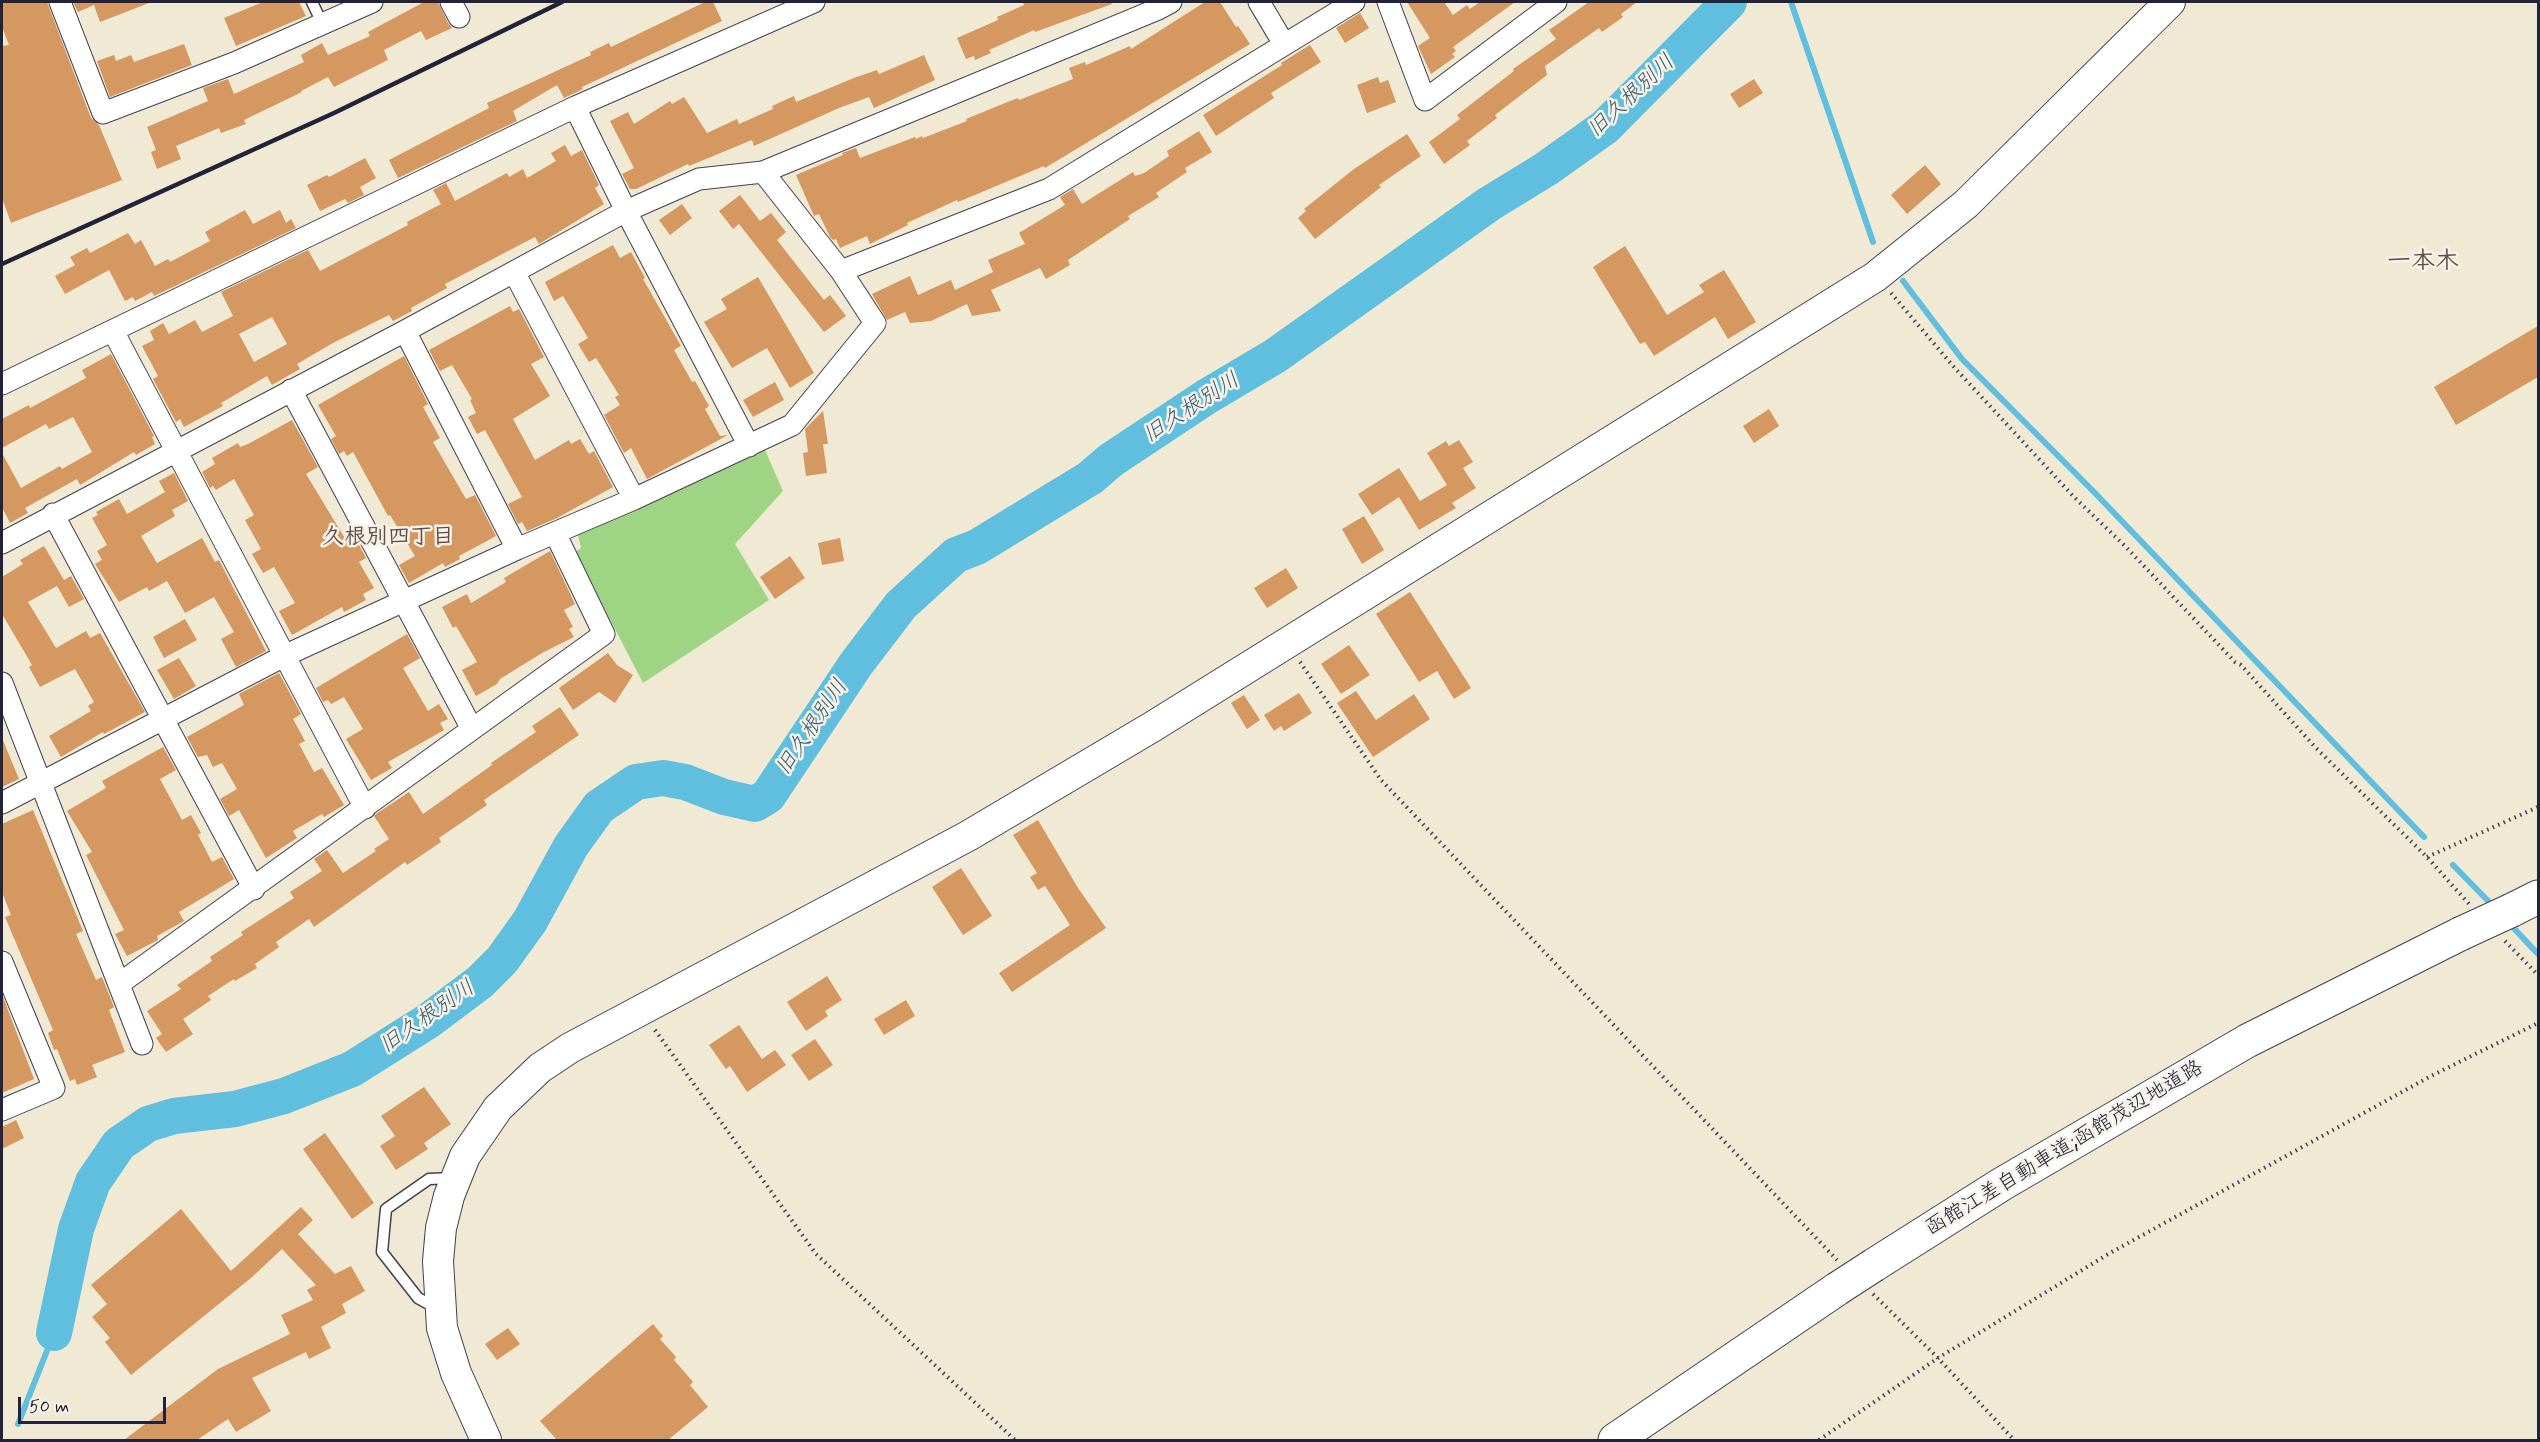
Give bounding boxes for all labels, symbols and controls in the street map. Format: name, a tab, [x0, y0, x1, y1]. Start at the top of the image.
water label: 旧久根別川	[1583, 50, 1681, 144]
district label: 一本木	[2387, 249, 2459, 277]
water label: 旧久根別川	[1139, 368, 1245, 450]
district label: 久根別四丁目	[322, 525, 454, 551]
water label: 旧久根別川	[771, 675, 855, 781]
water label: 旧久根別川	[375, 976, 481, 1060]
street label: 函館江差自動車道;函館茂辺地道路	[1921, 1056, 2209, 1242]
scale bar	[21, 1385, 170, 1423]
text: 50 m	[29, 1395, 69, 1419]

